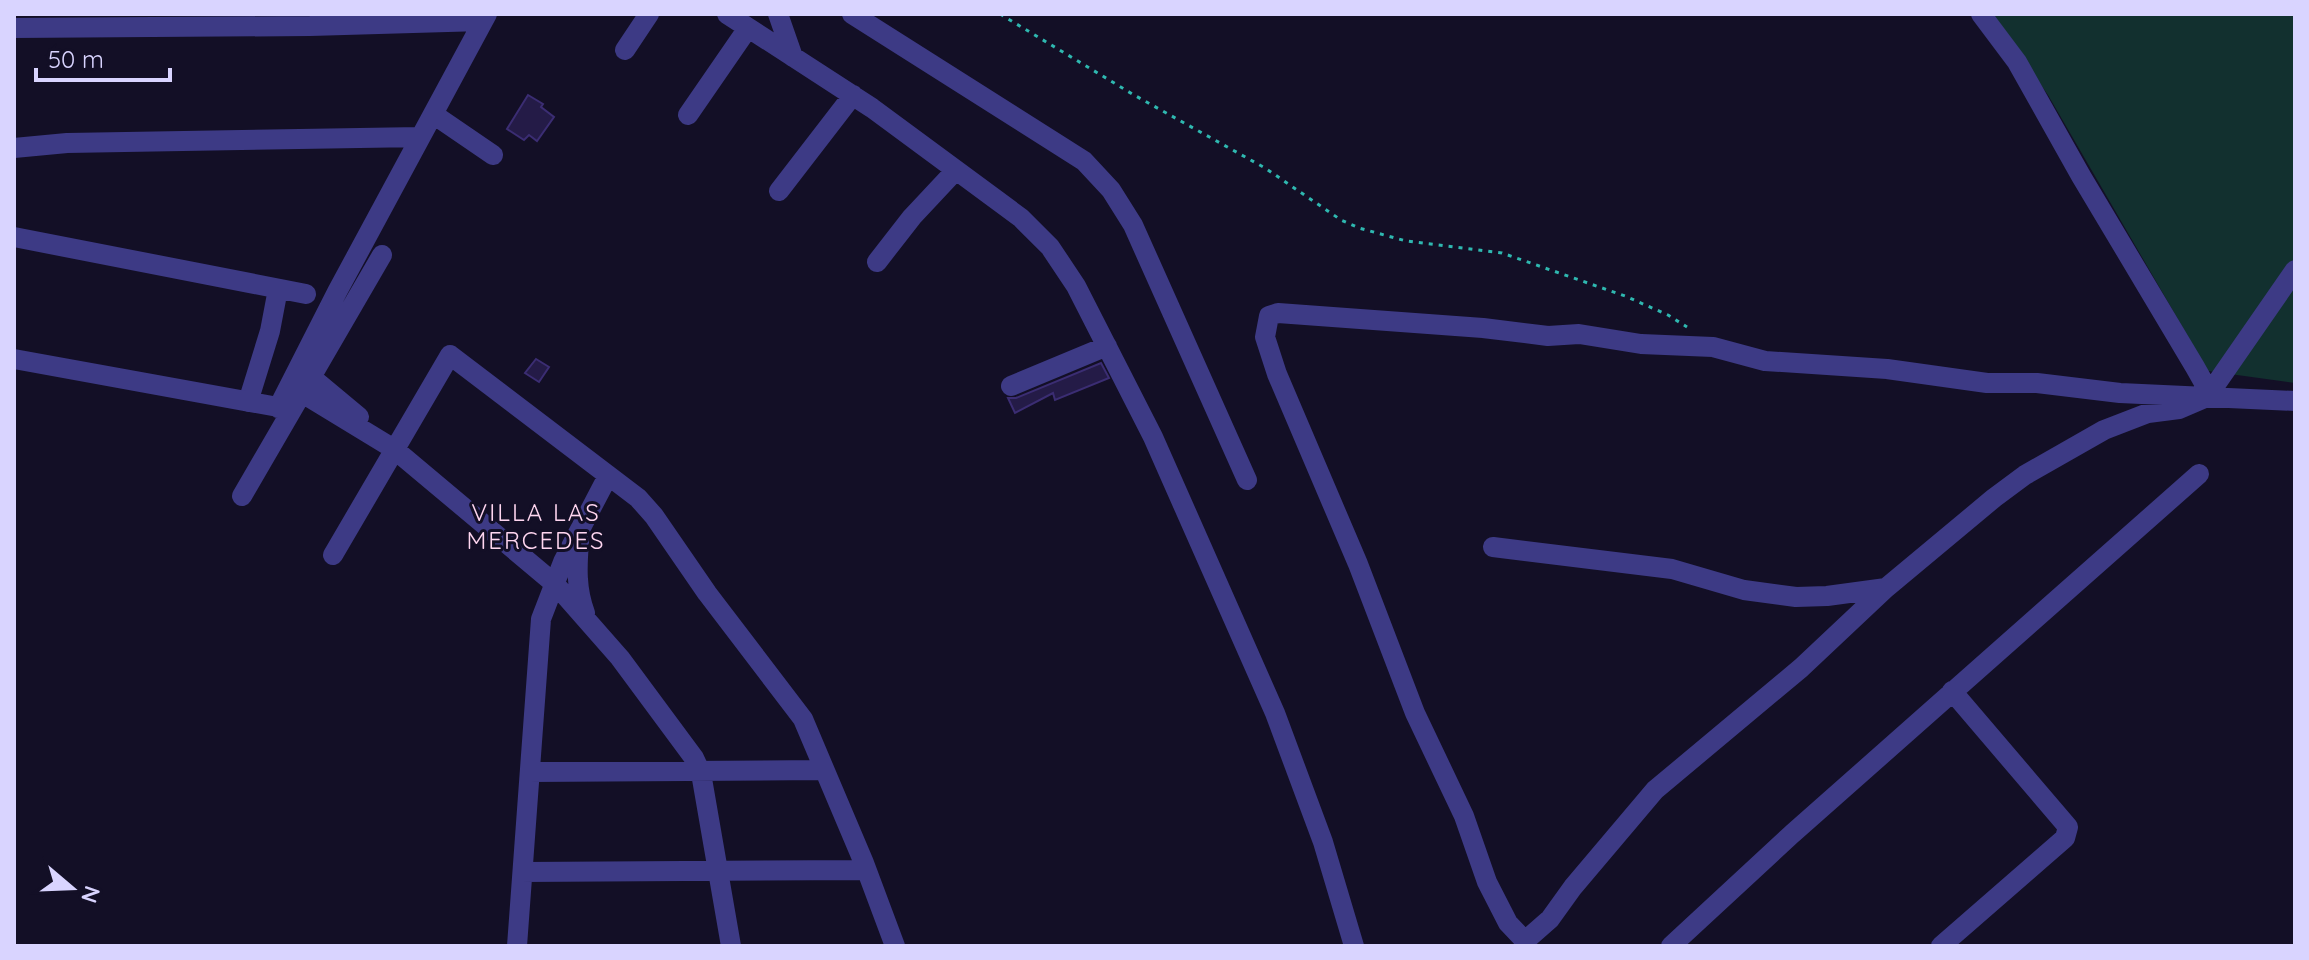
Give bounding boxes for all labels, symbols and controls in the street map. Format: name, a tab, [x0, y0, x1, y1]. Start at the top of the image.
scale bar	[36, 32, 170, 82]
text: 50 m	[48, 44, 104, 74]
district label: VILLA LAS MERCEDES	[467, 497, 606, 555]
north arrow	[32, 848, 112, 928]
text: N	[75, 882, 107, 907]

